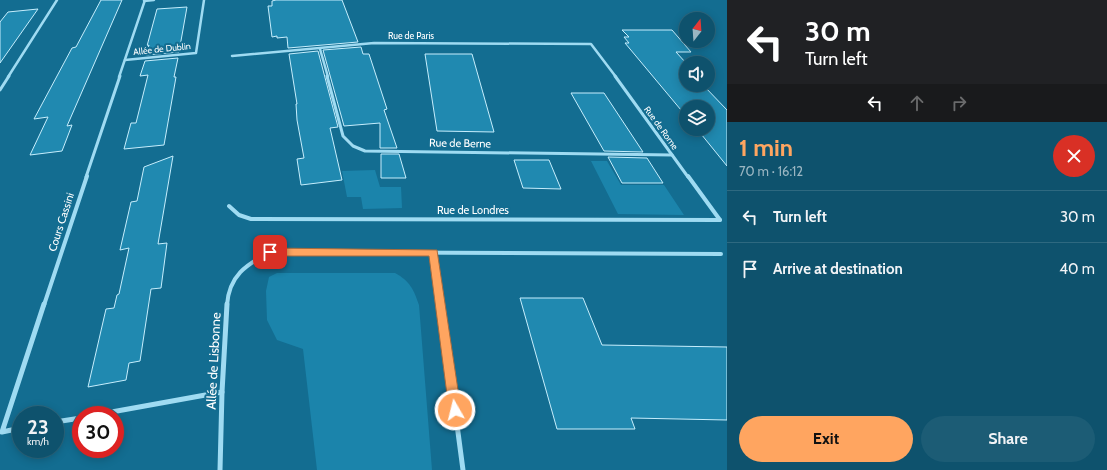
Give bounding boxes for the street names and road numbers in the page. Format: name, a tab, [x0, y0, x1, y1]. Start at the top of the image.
street label: Rue de Paris	[388, 30, 434, 41]
street label: Allée de Dublin	[133, 40, 191, 57]
street label: Rue de Rome	[642, 104, 681, 152]
street label: Rue de Berne	[429, 135, 492, 151]
street label: Cours Cassini	[45, 191, 77, 253]
street label: Rue de Londres	[437, 203, 509, 217]
street label: Allée de Lisbonne	[202, 312, 224, 410]

